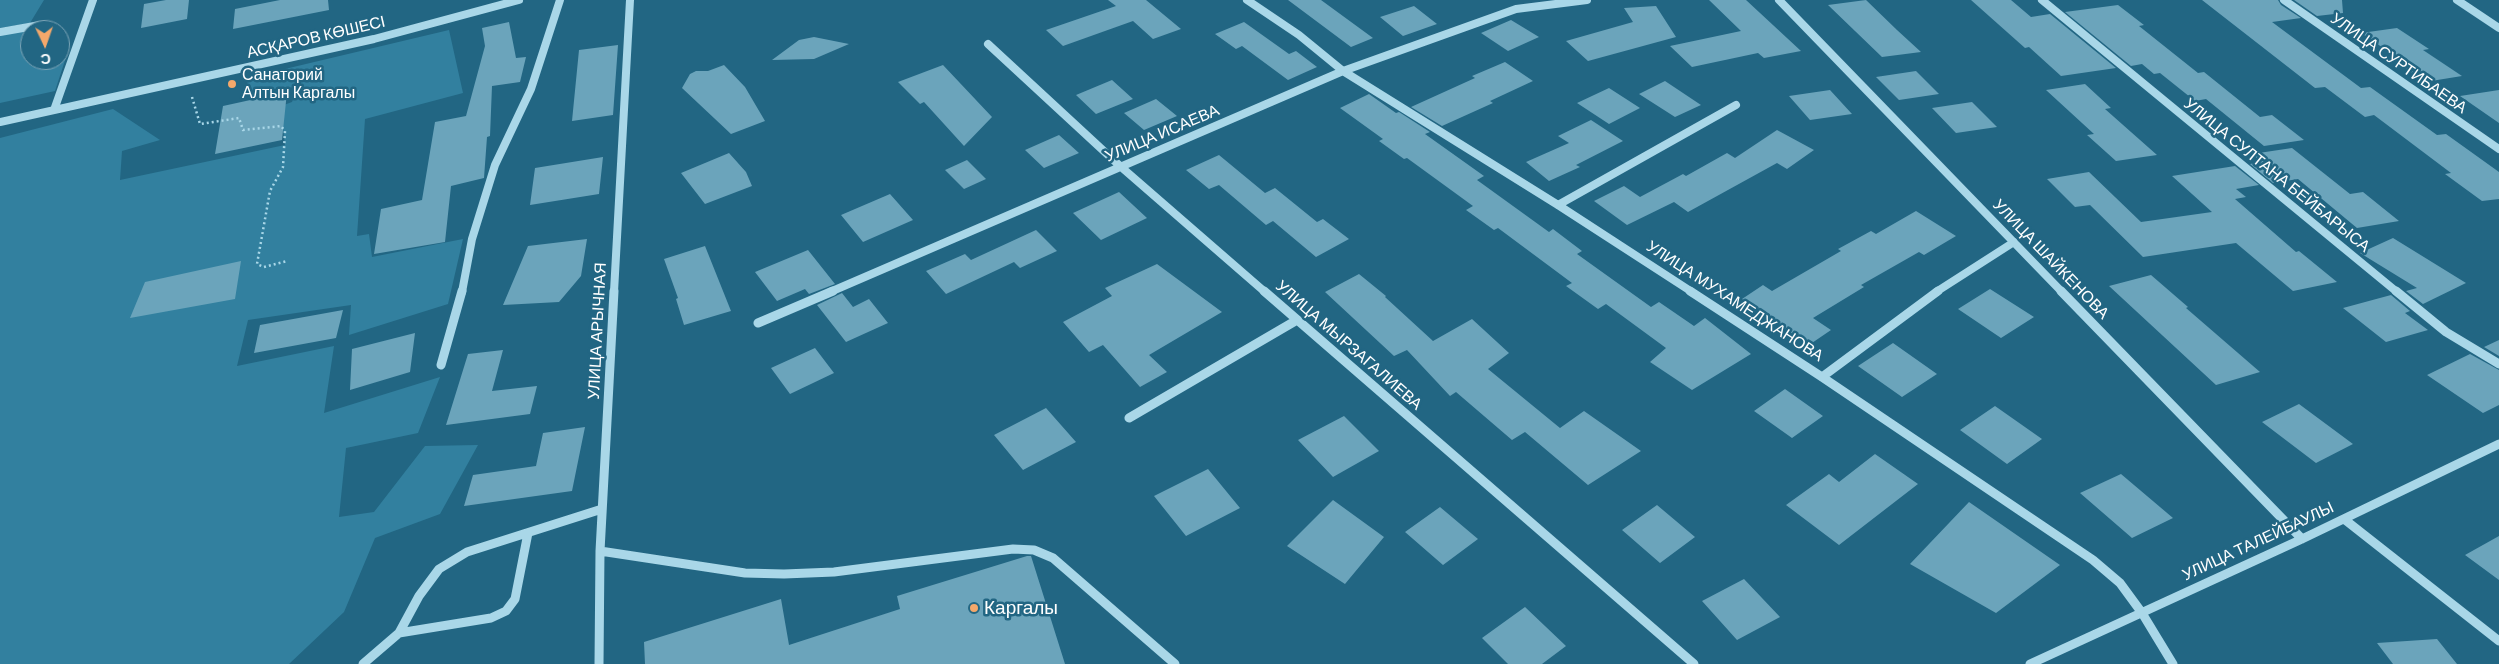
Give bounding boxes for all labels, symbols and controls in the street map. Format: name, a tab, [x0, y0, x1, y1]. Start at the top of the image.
street label: УЛИЦА СУРТИБАЕВА	[2327, 9, 2471, 117]
street label: АСҚАРОВ КӨШЕСІ	[245, 12, 387, 62]
north arrow	[20, 20, 70, 70]
text: С	[40, 51, 51, 68]
place label: Санаторий Алтын Каргалы	[242, 65, 355, 103]
marker: Санаторий Алтын Каргалы	[226, 78, 238, 90]
street label: УЛИЦА СУЛТАНА БЕЙБАРЫСА	[2180, 94, 2374, 256]
street label: УЛИЦА ИСАЕВА	[1102, 100, 1222, 166]
street label: УЛИЦА ШАЙКЕНОВА	[1989, 195, 2113, 323]
street label: УЛИЦА МУХАМЕДЖАНОВА	[1643, 237, 1827, 365]
street label: УЛИЦА АРЫЧНАЯ	[584, 262, 610, 400]
street label: УЛИЦА МЫРЗАГАЛИЕВА	[1272, 276, 1426, 414]
street label: УЛИЦА ТАЛЕЙБАУЛЫ	[2179, 497, 2337, 585]
place label: Каргалы	[984, 597, 1058, 619]
marker: Каргалы	[968, 602, 980, 614]

